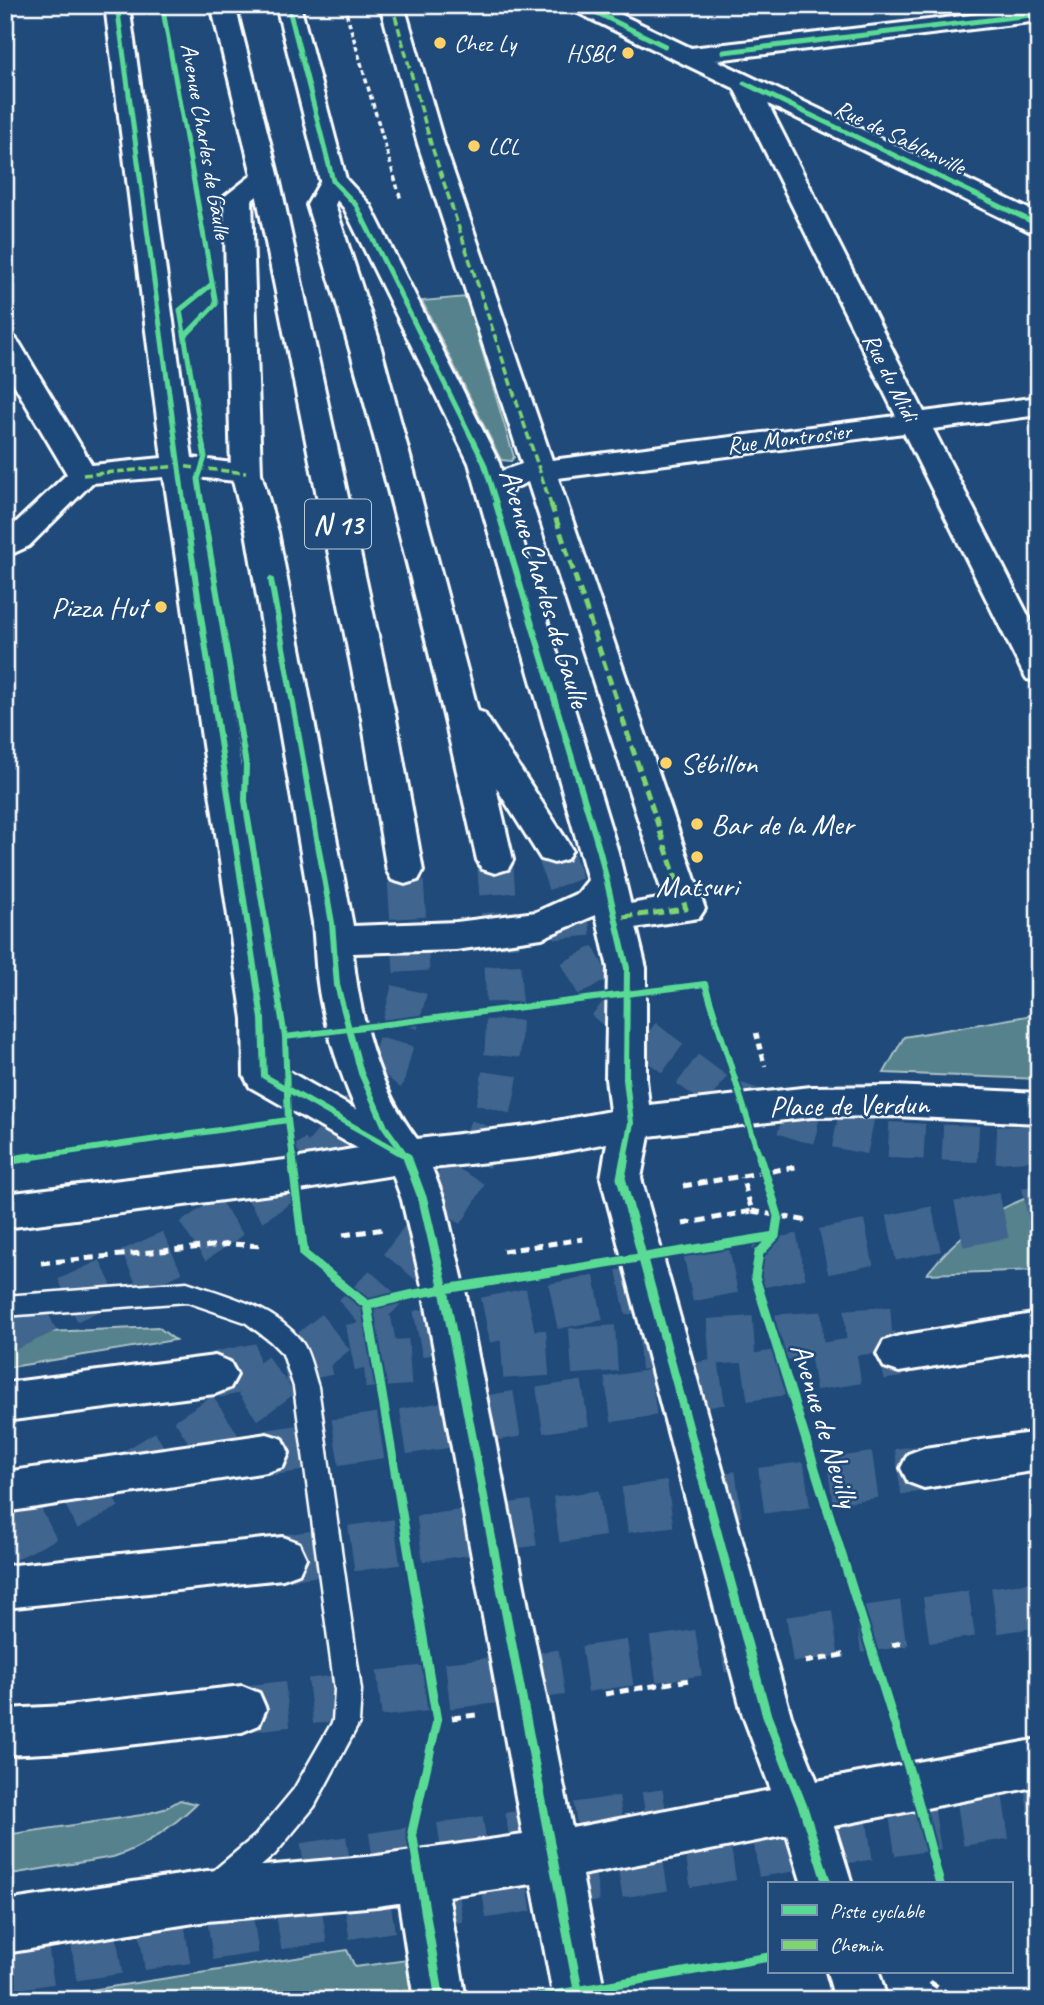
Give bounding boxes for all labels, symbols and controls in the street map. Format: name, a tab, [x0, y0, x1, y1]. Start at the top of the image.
place label: Chez Ly	[454, 28, 518, 58]
marker: Chez Ly	[432, 35, 448, 51]
place label: HSBC	[566, 38, 617, 68]
street label: Avenue Charles de Gaulle	[174, 41, 238, 243]
marker: HSBC	[620, 45, 636, 61]
street label: Rue de Sablonville	[830, 92, 972, 183]
place label: LCL	[488, 131, 520, 161]
marker: LCL	[466, 138, 482, 154]
street label: Rue du Midi	[856, 328, 927, 428]
street label: Rue Montrosier	[725, 415, 855, 461]
street label: Avenue Charles de Gaulle	[491, 464, 600, 714]
road number: N 13	[305, 500, 371, 548]
place label: Pizza Hut	[51, 588, 151, 626]
marker: Pizza Hut	[153, 599, 169, 615]
place label: Sébillon	[680, 744, 759, 782]
marker: Sébillon	[658, 755, 674, 771]
place label: Bar de la Mer	[711, 805, 857, 843]
marker: Bar de la Mer	[689, 816, 705, 832]
marker: Matsuri	[689, 849, 705, 865]
place label: Matsuri	[656, 867, 742, 905]
street label: Place de Verdun	[769, 1085, 931, 1125]
street label: Avenue de Neuilly	[782, 1338, 869, 1514]
legend	[768, 1882, 1012, 1974]
text: Piste cyclable	[830, 1898, 926, 1924]
text: Chemin	[830, 1932, 884, 1958]

